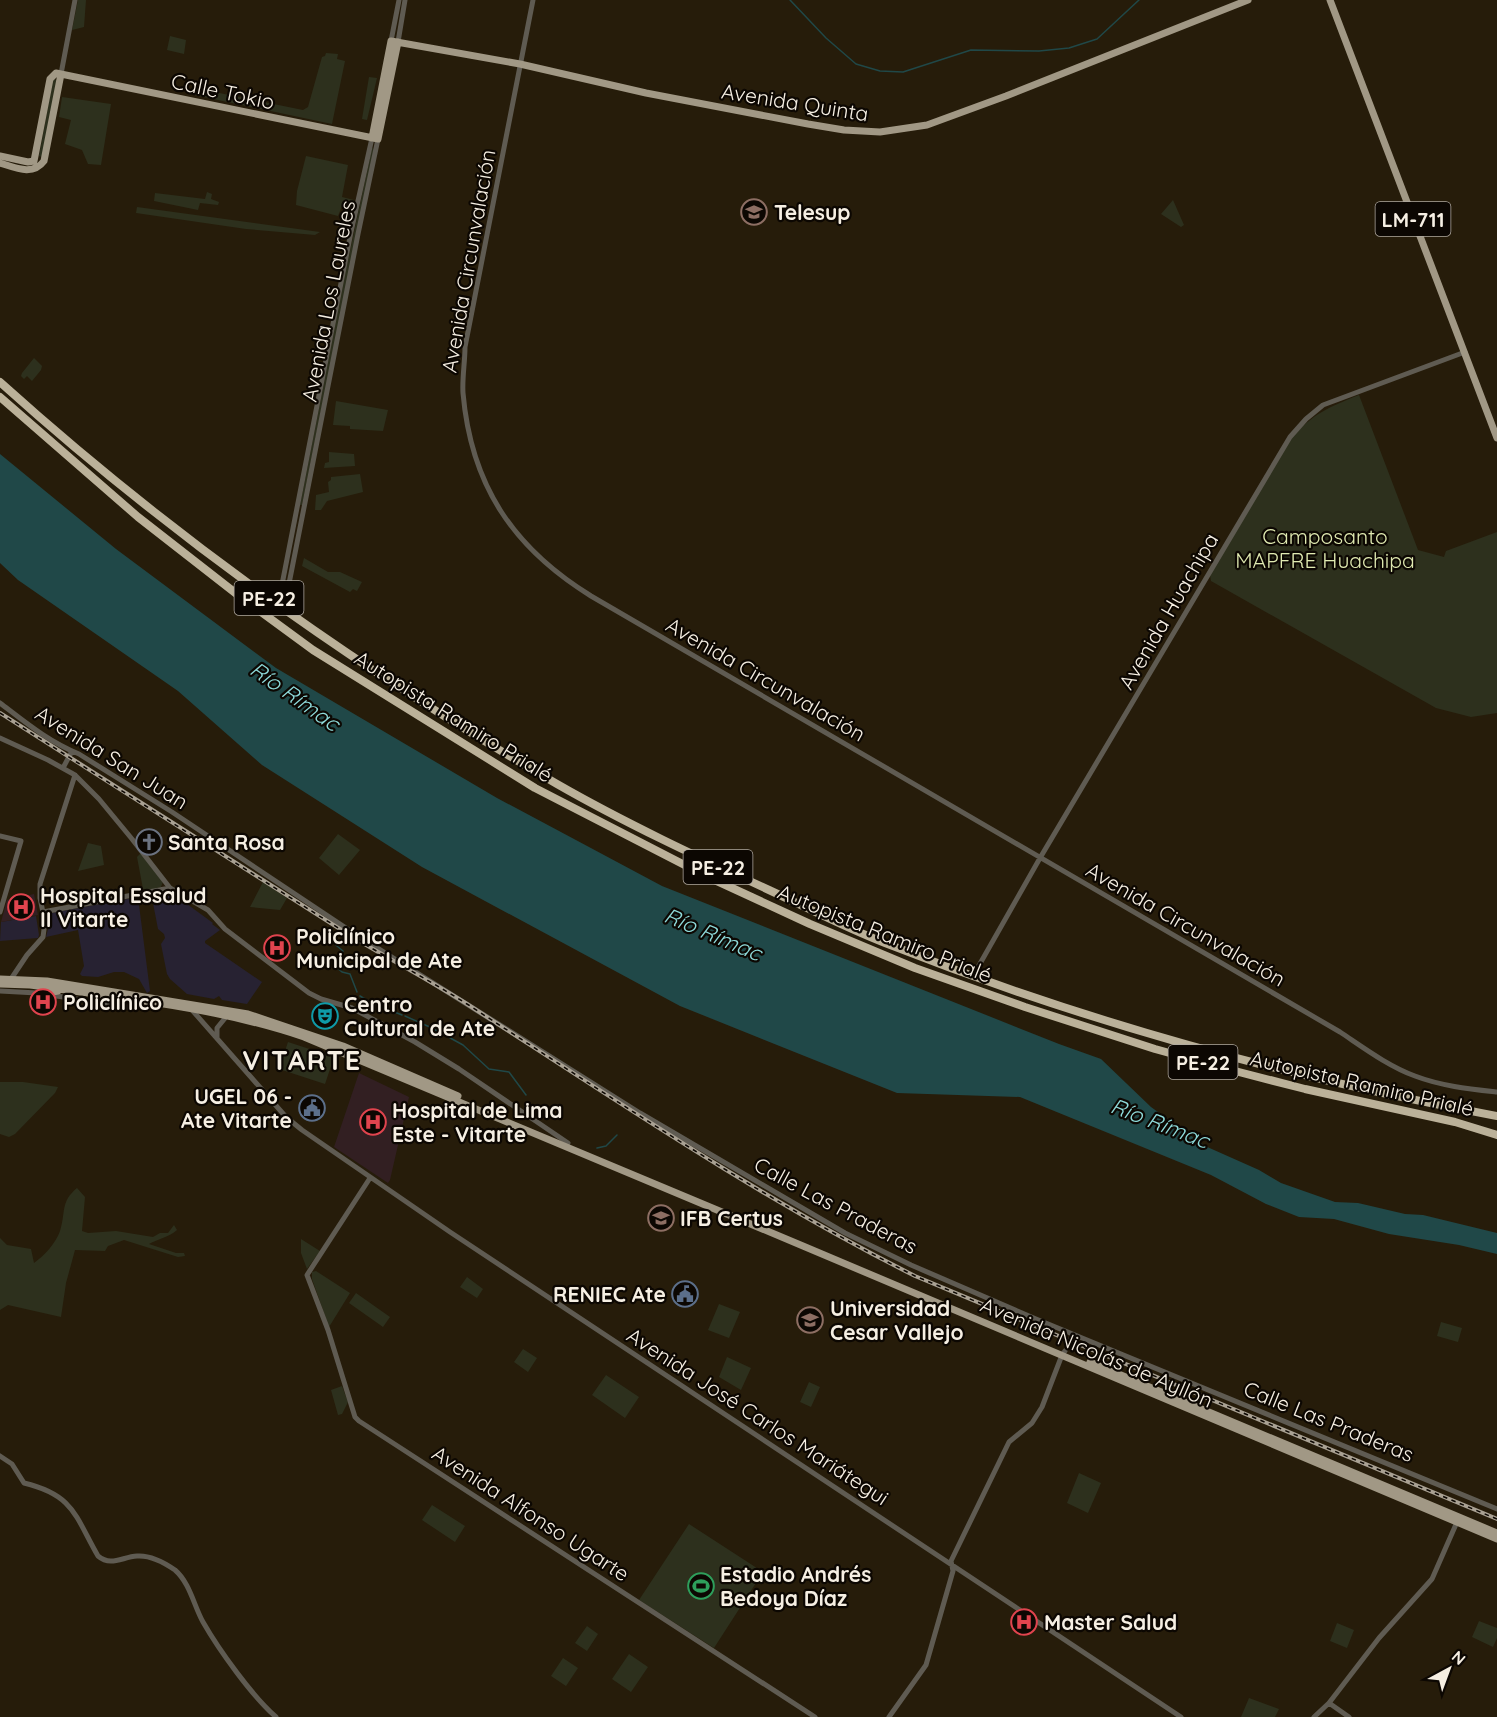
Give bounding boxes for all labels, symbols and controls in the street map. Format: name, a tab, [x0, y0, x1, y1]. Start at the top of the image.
street label: Calle Tokio	[169, 67, 277, 115]
street label: Avenida Quinta	[720, 78, 870, 126]
street label: Avenida Circunvalación	[436, 147, 500, 375]
school or university icon: Telesup	[739, 197, 769, 227]
street label: Avenida Los Laureles	[296, 198, 360, 404]
place label: Telesup	[774, 199, 851, 225]
road number: LM-711	[1376, 202, 1450, 236]
park label: Camposanto MAPFRE Huachipa	[1235, 523, 1415, 573]
street label: Avenida Huachipa	[1113, 528, 1223, 694]
road number: PE-22	[234, 581, 304, 615]
street label: Avenida Circunvalación	[662, 611, 870, 747]
street label: Autopista Ramiro Prialé	[350, 644, 558, 788]
water label: Río Rímac	[245, 655, 347, 738]
street label: Avenida San Juan	[31, 700, 193, 814]
church icon: Santa Rosa	[134, 827, 164, 857]
place label: Santa Rosa	[168, 829, 285, 855]
road number: PE-22	[684, 850, 752, 884]
street label: Avenida Circunvalación	[1082, 856, 1290, 992]
street label: Autopista Ramiro Prialé	[774, 878, 996, 988]
place label: Hospital Essalud II Vitarte	[40, 882, 207, 932]
hospital icon: Hospital Essalud II Vitarte	[6, 892, 36, 922]
water label: Río Rímac	[660, 901, 768, 968]
place label: Policlínico Municipal de Ate	[296, 923, 462, 973]
hospital icon: Policlínico Municipal de Ate	[262, 933, 292, 963]
hospital icon: Policlínico	[28, 987, 58, 1017]
place label: Policlínico	[63, 989, 162, 1015]
place label: Centro Cultural de Ate	[344, 991, 495, 1041]
theatre icon: Centro Cultural de Ate	[310, 1001, 340, 1031]
district label: VITARTE	[242, 1043, 362, 1077]
road number: PE-22	[1168, 1045, 1238, 1079]
street label: Autopista Ramiro Prialé	[1248, 1045, 1476, 1121]
place label: UGEL 06 - Ate Vitarte	[181, 1083, 292, 1133]
water label: Río Rímac	[1107, 1091, 1216, 1155]
public building icon: UGEL 06 - Ate Vitarte	[297, 1093, 327, 1123]
place label: Hospital de Lima Este - Vitarte	[392, 1097, 563, 1147]
hospital icon: Hospital de Lima Este - Vitarte	[358, 1107, 388, 1137]
street label: Calle Las Praderas	[750, 1151, 922, 1259]
school or university icon: IFB Certus	[646, 1203, 676, 1233]
place label: IFB Certus	[680, 1205, 783, 1231]
public building icon: RENIEC Ate	[670, 1279, 700, 1309]
place label: RENIEC Ate	[553, 1281, 666, 1307]
street label: Avenida Nicolás de Ayllón	[977, 1291, 1217, 1413]
place label: Universidad Cesar Vallejo	[830, 1295, 964, 1345]
school or university icon: Universidad Cesar Vallejo	[795, 1305, 825, 1335]
street label: Avenida José Carlos Mariátegui	[622, 1322, 894, 1510]
street label: Calle Las Praderas	[1240, 1375, 1418, 1467]
street label: Avenida Alfonso Ugarte	[428, 1440, 634, 1586]
place label: Estadio Andrés Bedoya Díaz	[720, 1561, 871, 1611]
sports icon: Estadio Andrés Bedoya Díaz	[686, 1571, 716, 1601]
hospital icon: Master Salud	[1009, 1607, 1039, 1637]
place label: Master Salud	[1044, 1609, 1177, 1635]
north arrow	[1419, 1639, 1479, 1699]
text: N	[1448, 1646, 1470, 1669]

